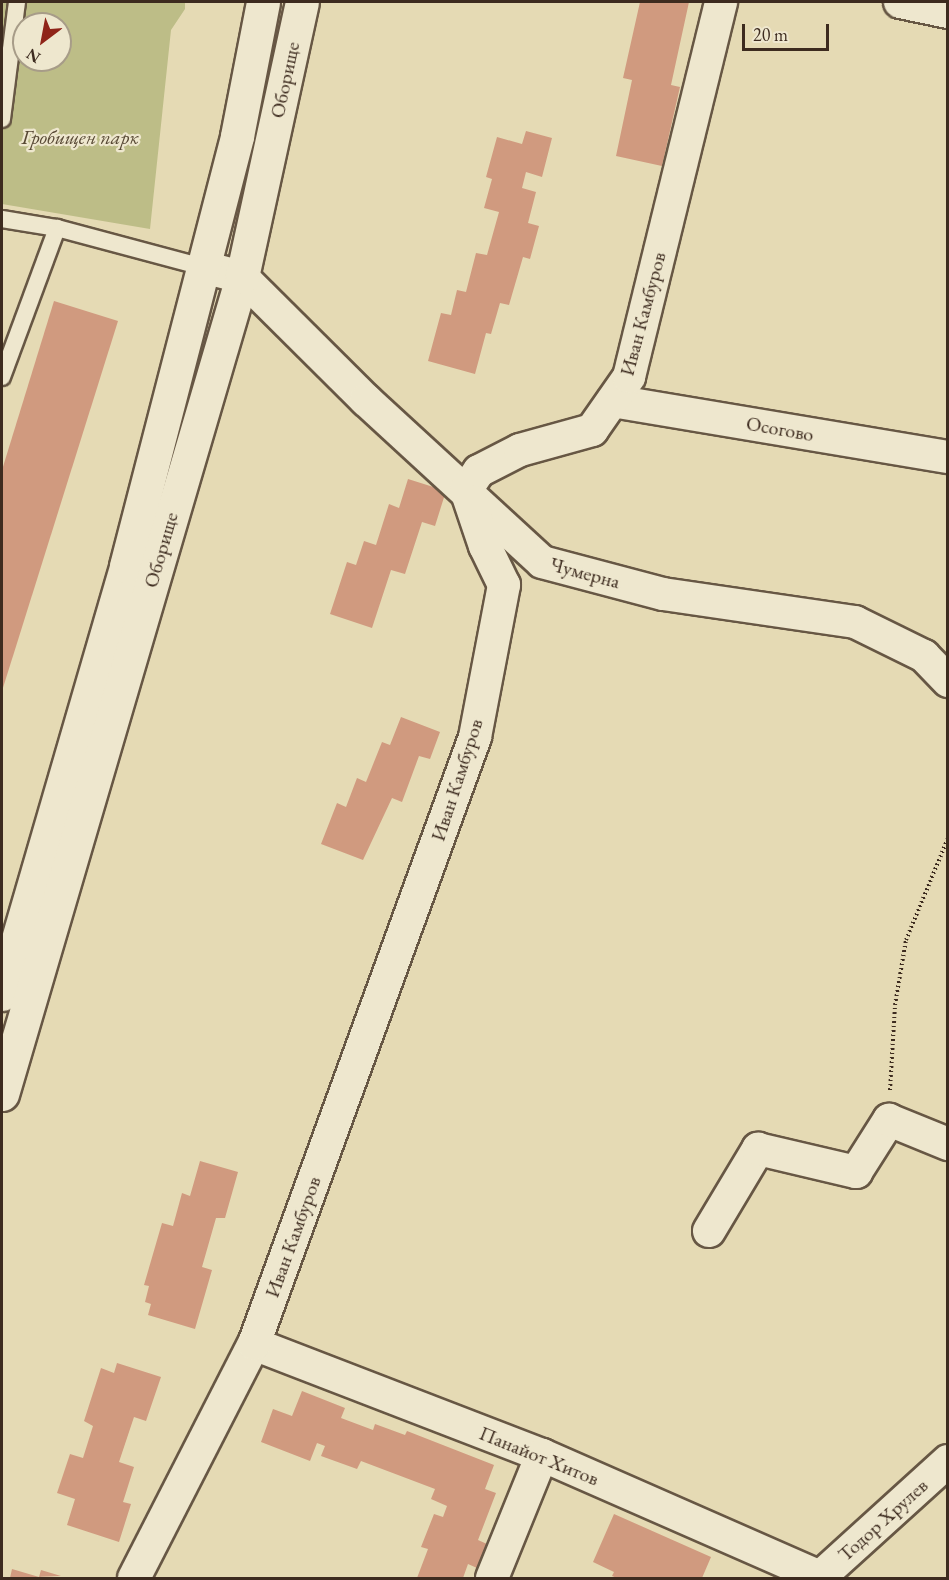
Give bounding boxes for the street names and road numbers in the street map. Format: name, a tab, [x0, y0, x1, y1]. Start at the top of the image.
street label: Оборище	[265, 40, 305, 120]
street label: Иван Камбуров	[615, 249, 671, 379]
street label: Осогово	[744, 411, 816, 447]
street label: Оборище	[139, 510, 183, 590]
street label: Чумерна	[547, 552, 623, 594]
street label: Иван Камбуров	[426, 716, 488, 844]
street label: Иван Камбуров	[260, 1173, 326, 1301]
street label: Панайот Хитов	[476, 1421, 602, 1491]
street label: Тодор Хрулев	[833, 1474, 933, 1566]

